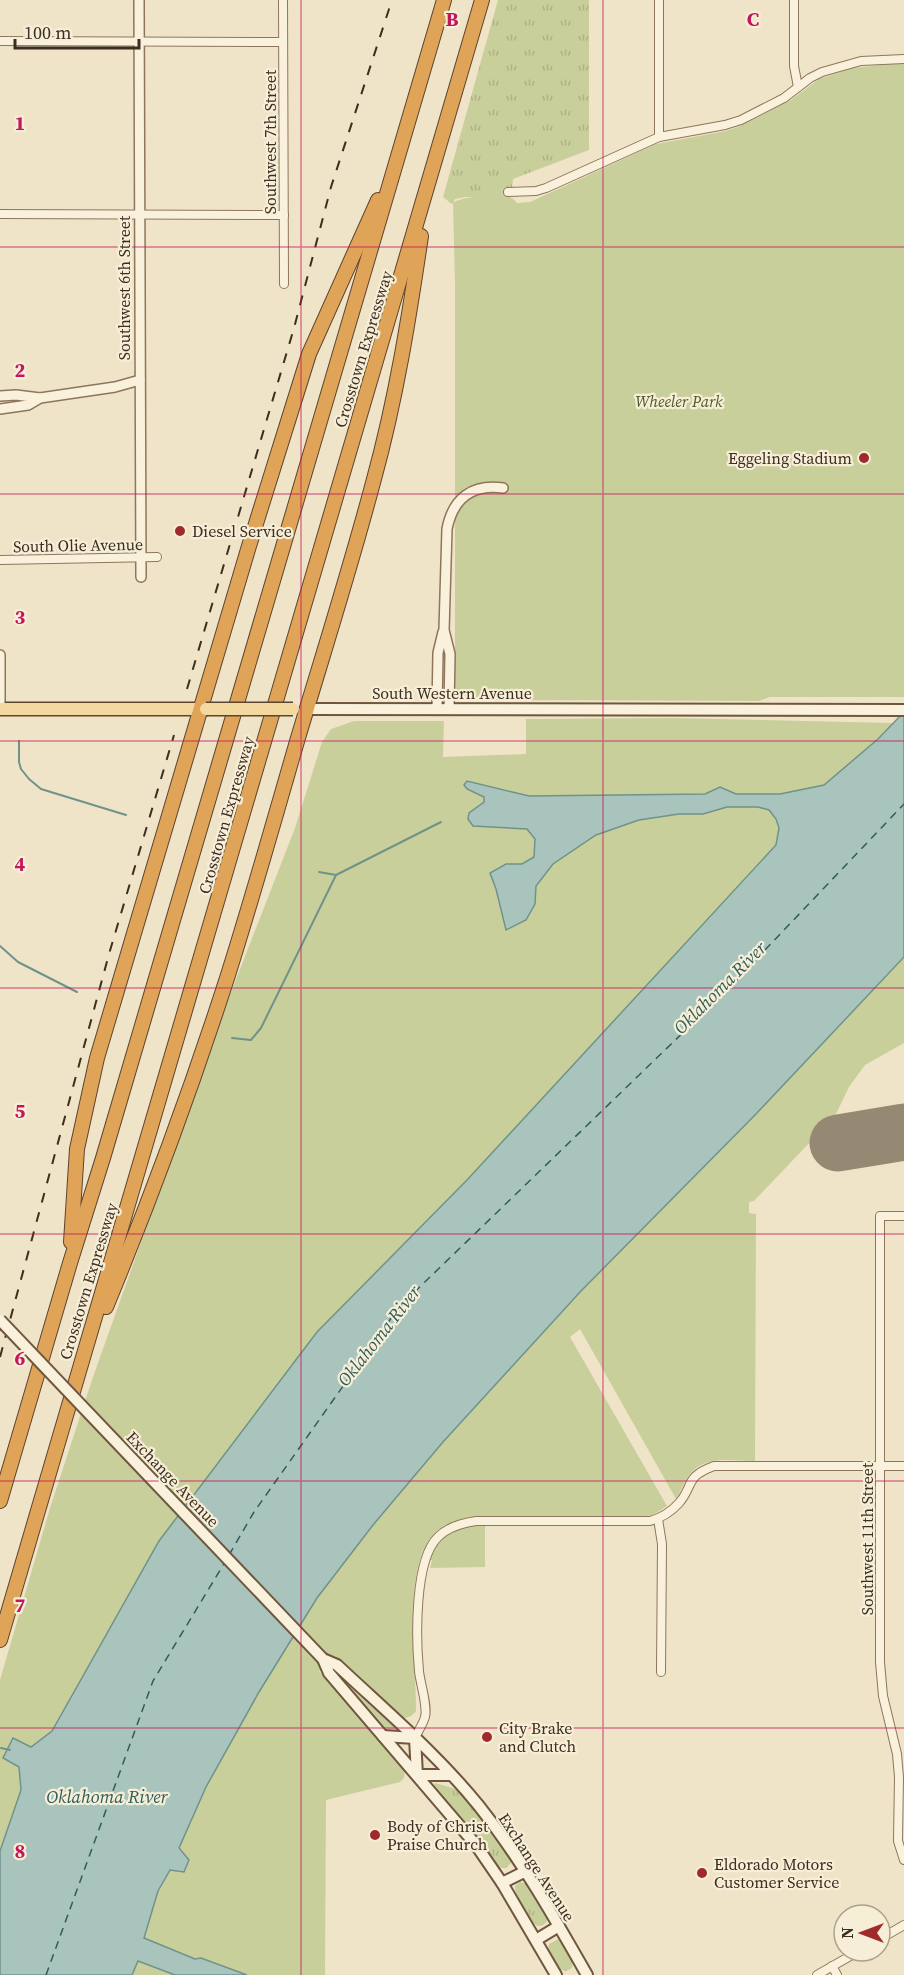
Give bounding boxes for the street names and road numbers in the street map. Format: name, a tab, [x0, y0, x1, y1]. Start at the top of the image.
street label: Southwest 7th Street	[259, 69, 281, 214]
street label: Southwest 6th Street	[113, 215, 135, 360]
street label: Crosstown Expressway	[329, 267, 398, 430]
street label: South Olie Avenue	[13, 533, 143, 557]
street label: South Western Avenue	[372, 682, 532, 704]
street label: Crosstown Expressway	[193, 733, 259, 896]
street label: Crosstown Expressway	[54, 1199, 123, 1362]
street label: Exchange Avenue	[122, 1426, 224, 1532]
street label: Southwest 11th Street	[856, 1462, 878, 1615]
street label: Exchange Avenue	[494, 1808, 580, 1926]

